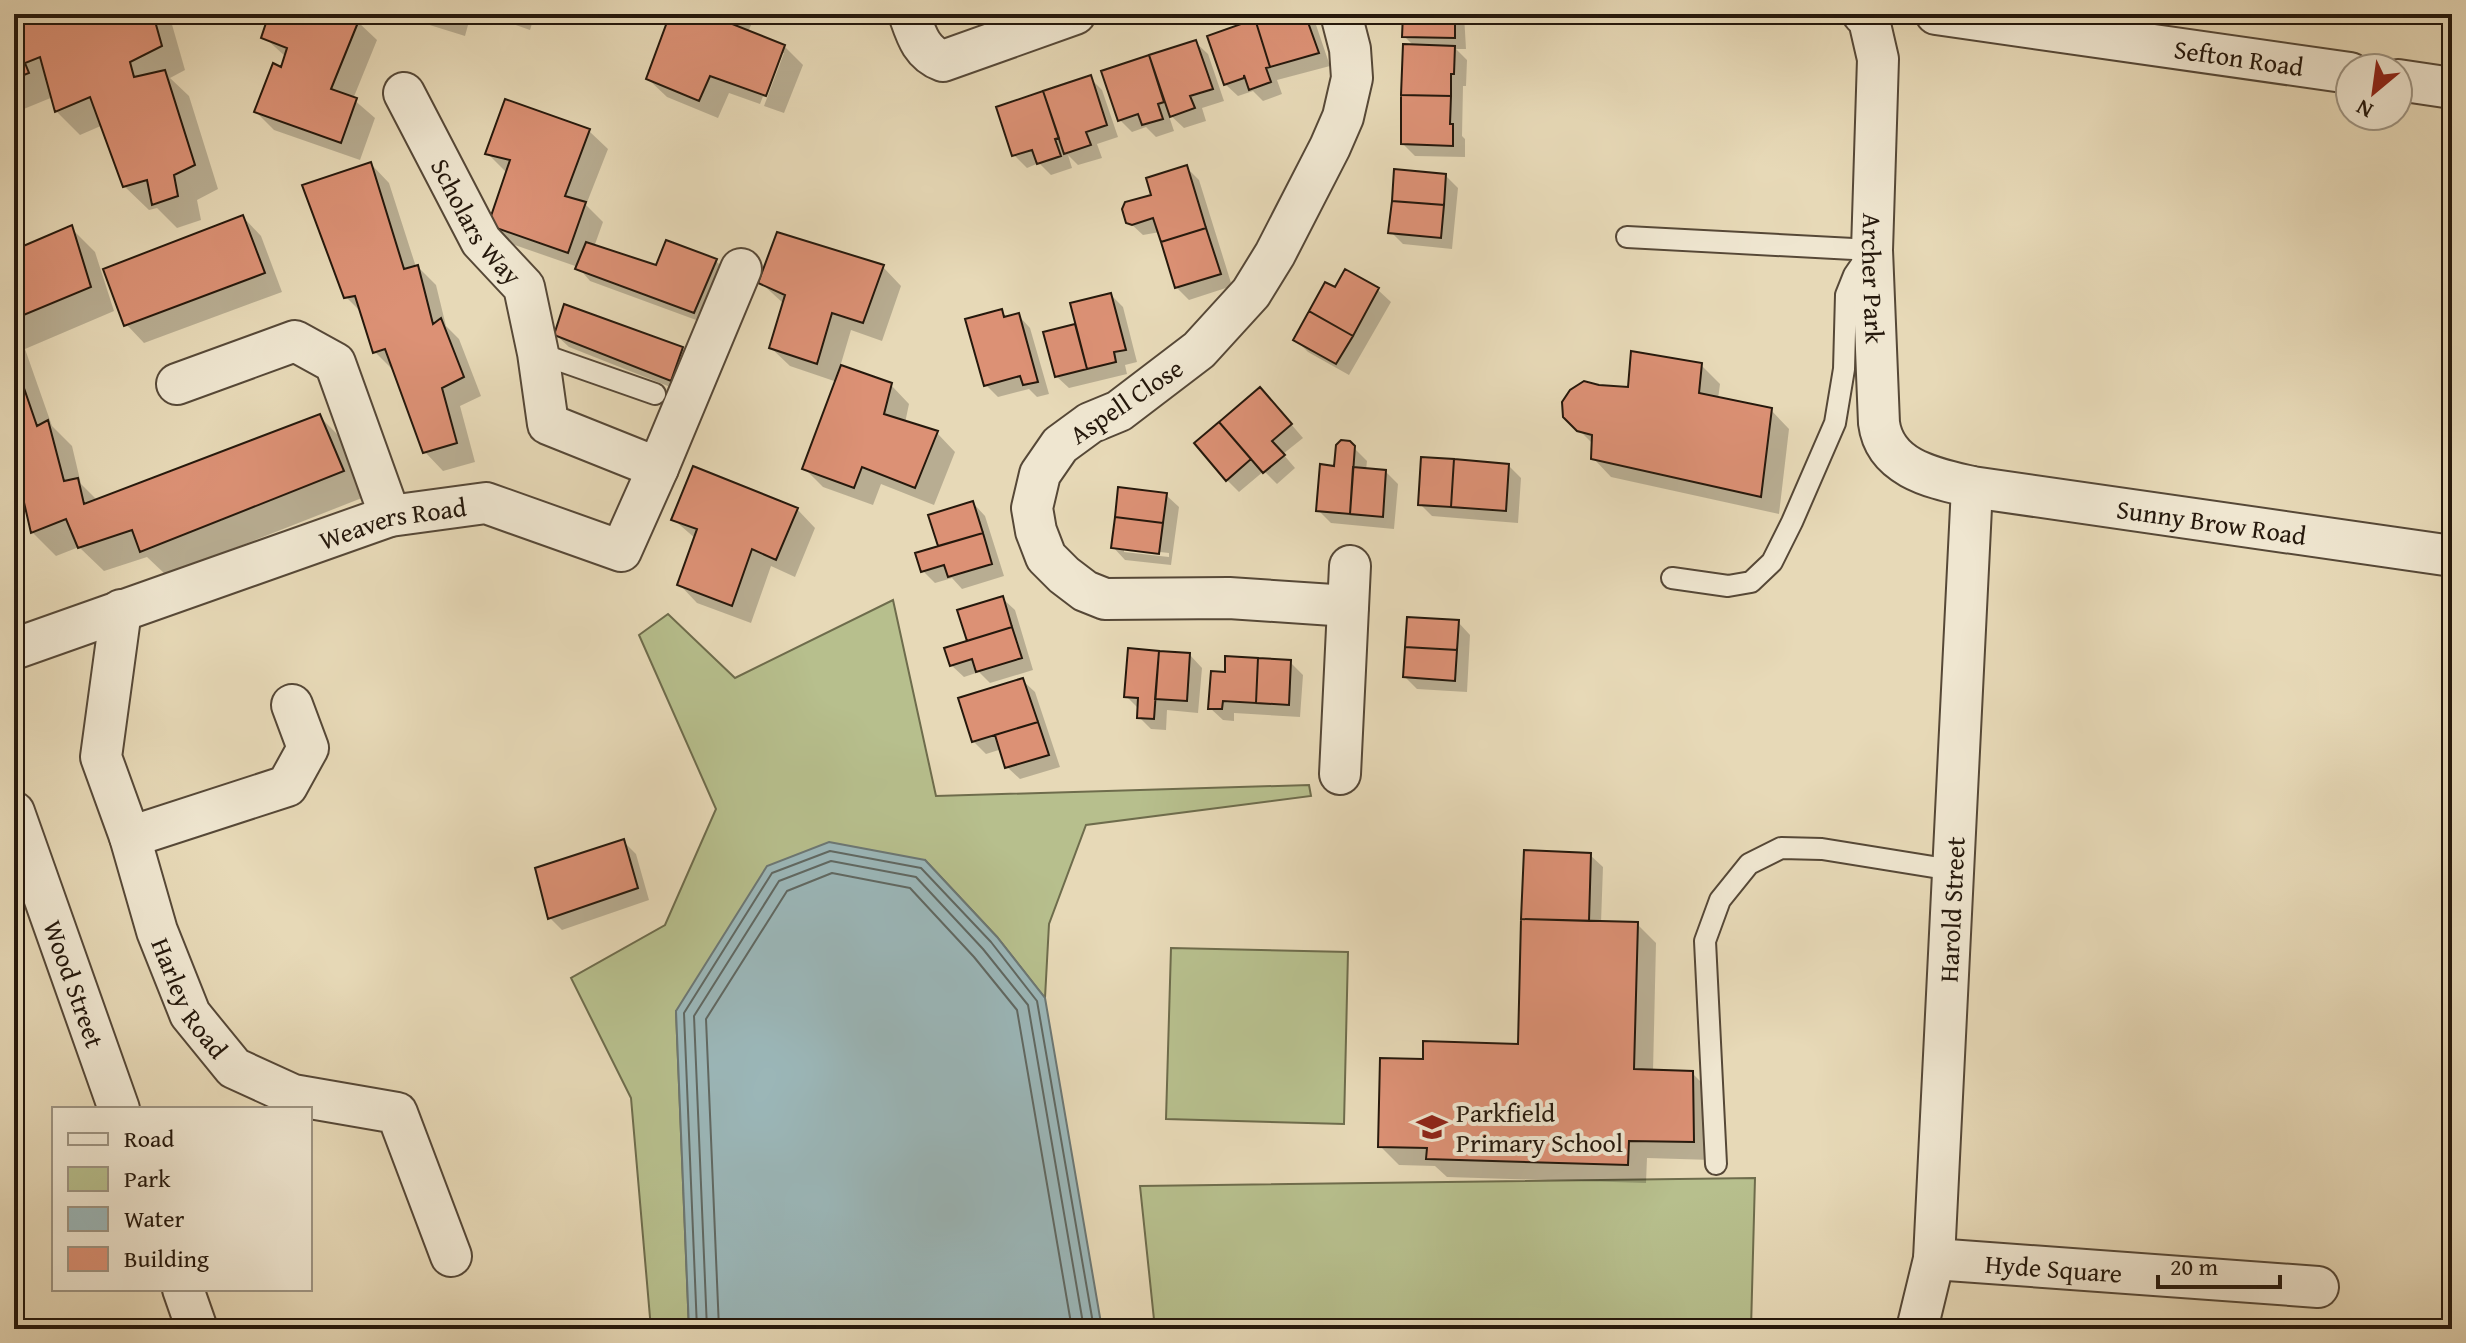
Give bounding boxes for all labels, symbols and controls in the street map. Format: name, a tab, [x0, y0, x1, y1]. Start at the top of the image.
street label: Sefton Road	[2172, 29, 2306, 86]
north arrow	[2334, 52, 2414, 132]
text: N	[2350, 92, 2378, 127]
street label: Scholars Way	[422, 151, 532, 293]
street label: Archer Park	[1853, 212, 1895, 345]
street label: Aspell Close	[1061, 349, 1191, 453]
street label: Weavers Road	[313, 486, 469, 559]
street label: Sunny Brow Road	[2114, 489, 2309, 554]
street label: Harold Street	[1928, 836, 1974, 983]
street label: Wood Street	[34, 914, 115, 1053]
street label: Harley Road	[142, 931, 238, 1067]
place label: Parkfield Primary School	[1456, 1093, 1623, 1162]
legend	[52, 1107, 312, 1291]
school or university icon: Parkfield Primary School	[1415, 1110, 1449, 1144]
text: Road	[124, 1121, 174, 1156]
text: Park	[124, 1161, 171, 1196]
text: Water	[124, 1201, 185, 1236]
scale bar	[2158, 1239, 2280, 1289]
text: Building	[124, 1241, 209, 1276]
street label: Hyde Square	[1984, 1243, 2124, 1292]
text: 20 m	[2170, 1249, 2218, 1284]

